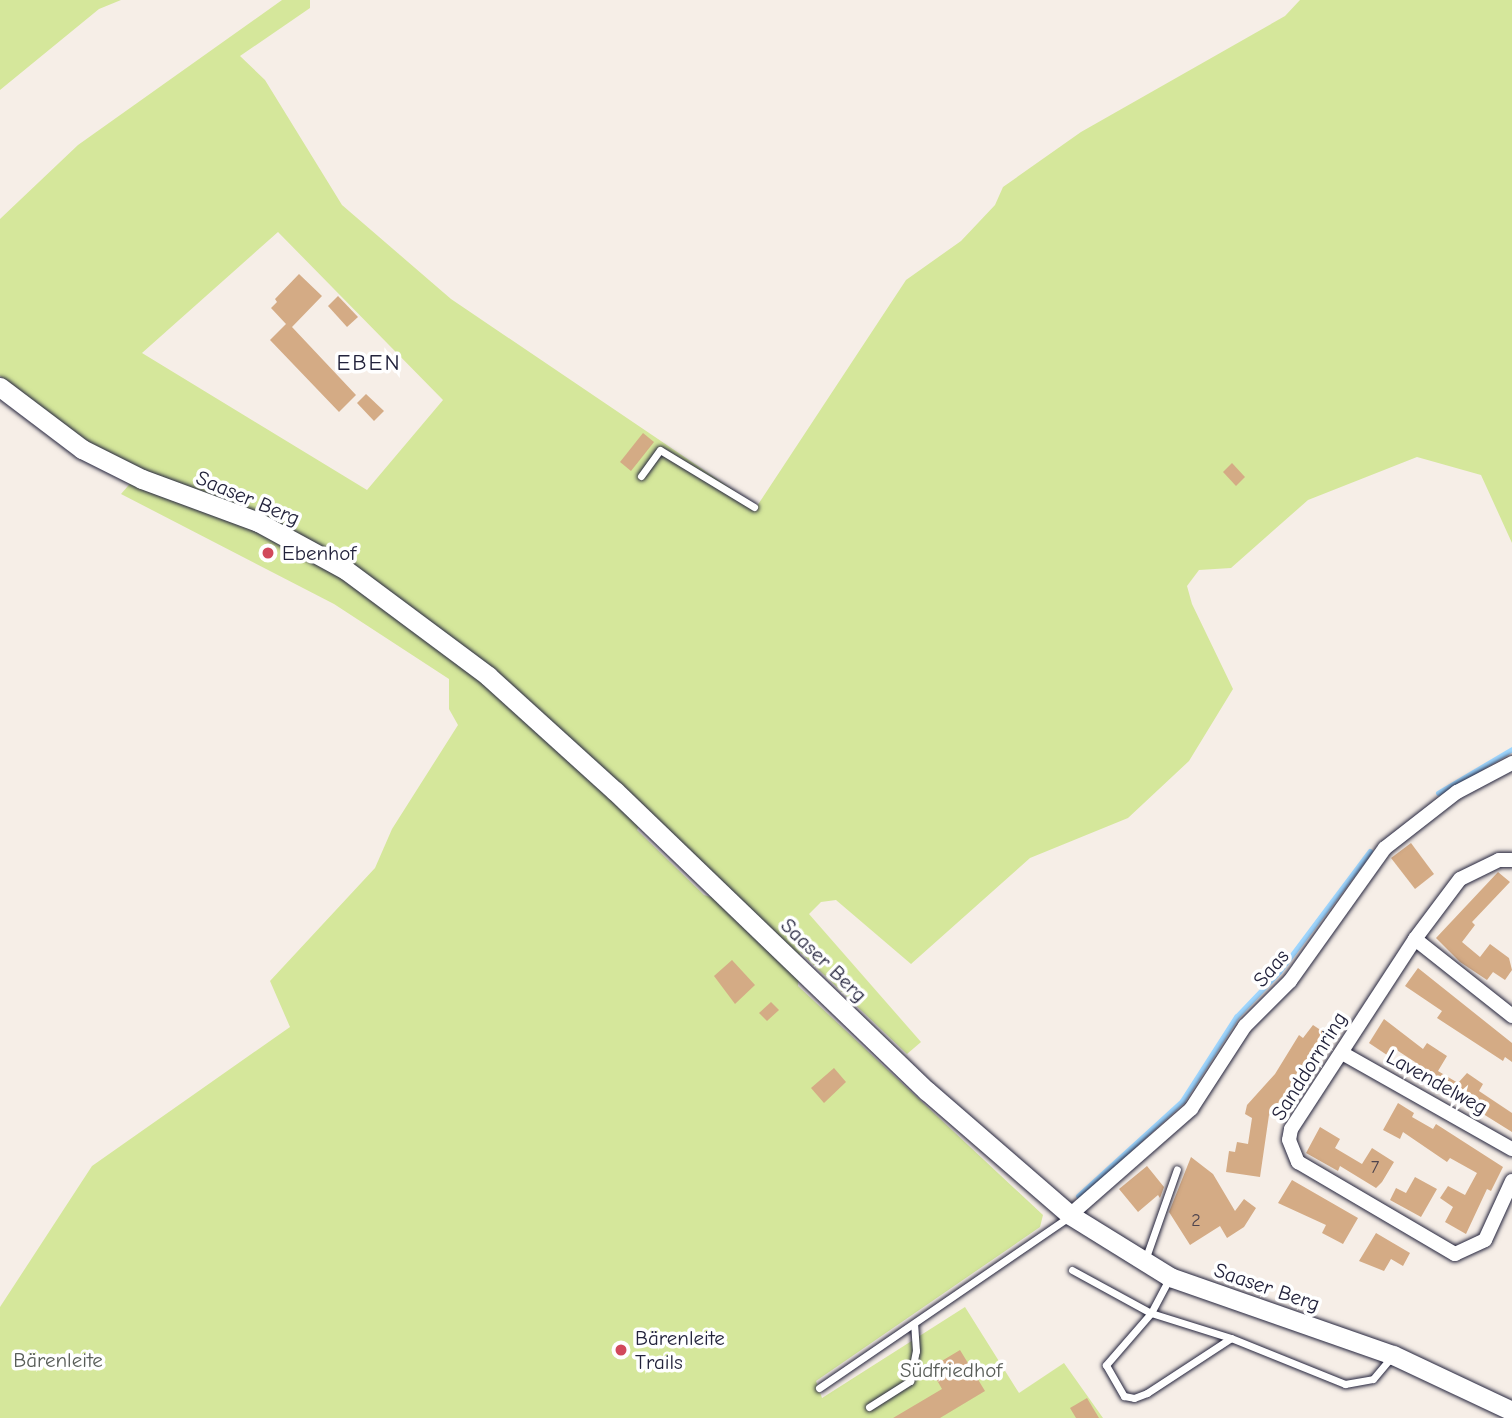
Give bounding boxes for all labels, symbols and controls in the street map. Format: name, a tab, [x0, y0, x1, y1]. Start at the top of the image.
district label: EBEN	[337, 349, 401, 377]
street label: Saaser Berg	[192, 465, 304, 531]
place label: Ebenhof	[282, 540, 356, 566]
marker: Ebenhof	[260, 545, 276, 561]
street label: Saaser Berg	[776, 913, 872, 1007]
street label: Saas	[1248, 944, 1294, 992]
street label: Sanddornring	[1266, 1007, 1352, 1125]
street label: Lavendelweg	[1382, 1044, 1492, 1120]
house number: 7	[1371, 1157, 1379, 1179]
house number: 2	[1191, 1210, 1201, 1232]
street label: Saaser Berg	[1211, 1257, 1323, 1317]
place label: Bärenleite Trails	[635, 1325, 725, 1375]
marker: Bärenleite Trails	[613, 1342, 629, 1358]
park label: Bärenleite	[13, 1347, 103, 1373]
park label: Südfriedhof	[900, 1357, 1002, 1383]

